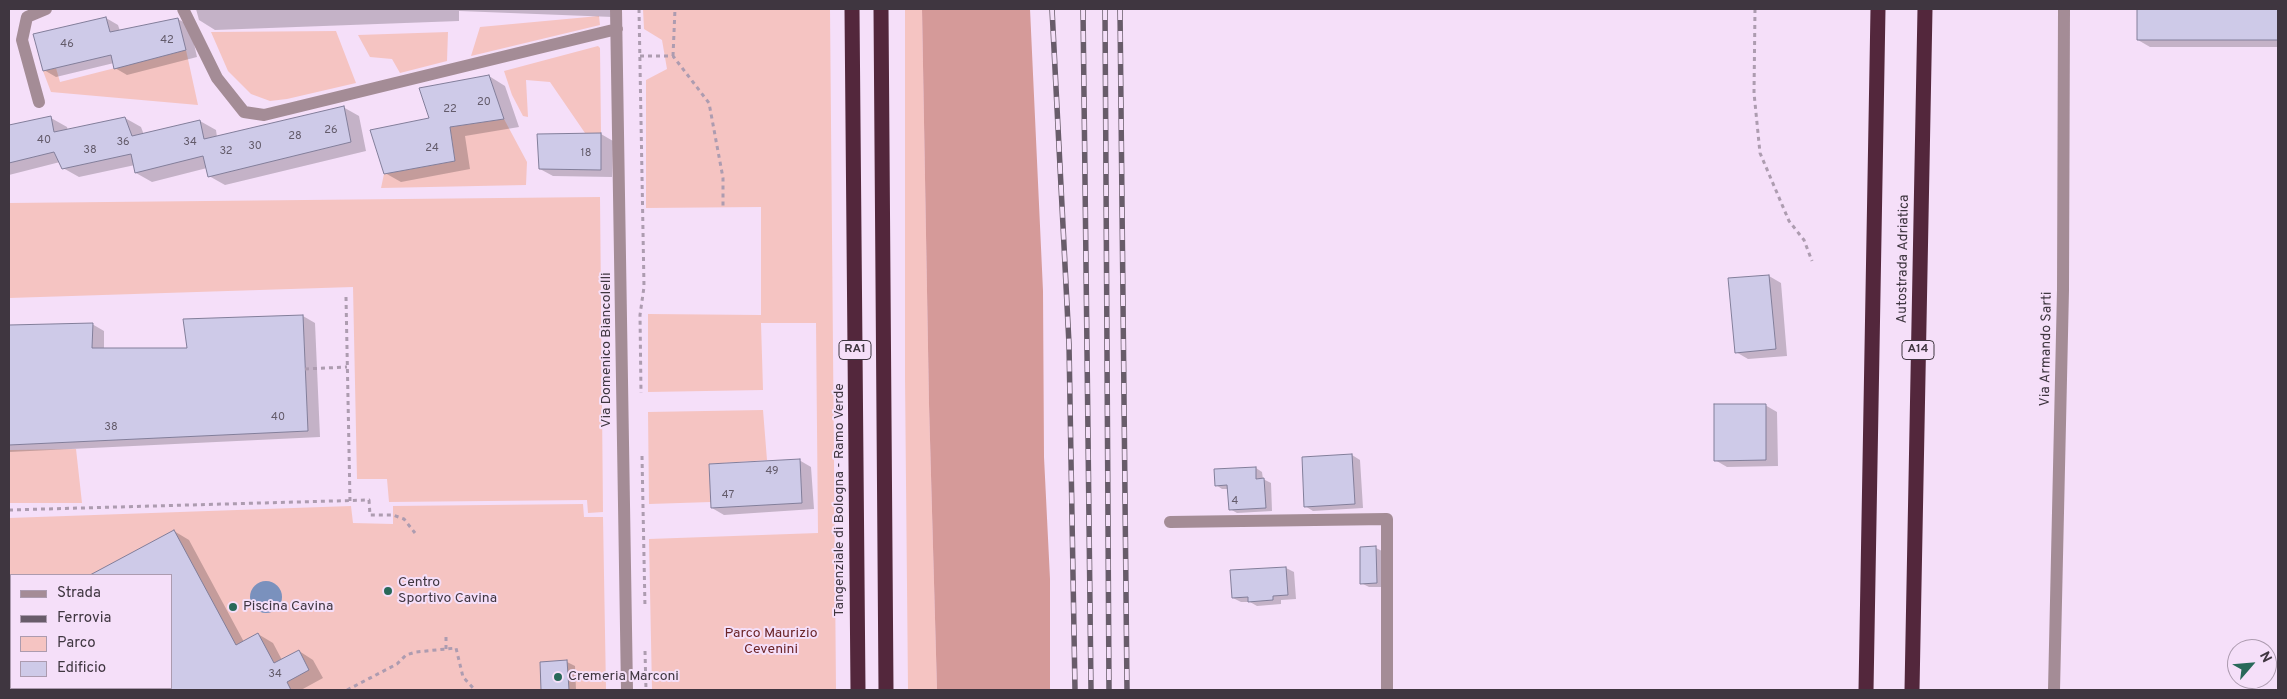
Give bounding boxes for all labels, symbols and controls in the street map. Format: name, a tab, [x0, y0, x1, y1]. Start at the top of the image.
house number: 42	[160, 34, 174, 48]
house number: 46	[60, 38, 74, 52]
house number: 20	[477, 96, 491, 110]
house number: 22	[443, 103, 457, 117]
house number: 26	[324, 124, 338, 138]
house number: 28	[288, 130, 302, 144]
house number: 40	[37, 134, 51, 148]
house number: 36	[116, 136, 130, 150]
house number: 34	[183, 136, 197, 150]
house number: 30	[248, 140, 262, 154]
house number: 24	[425, 142, 439, 156]
house number: 38	[83, 144, 97, 158]
house number: 32	[219, 145, 233, 159]
house number: 18	[581, 147, 591, 161]
street label: Autostrada Adriatica	[1894, 195, 1914, 323]
street label: Via Domenico Biancolelli	[599, 272, 615, 428]
street label: Via Armando Sarti	[2038, 291, 2056, 407]
road number: RA1	[839, 340, 871, 360]
road number: A14	[1902, 340, 1934, 360]
street label: Tangenziale di Bologna - Ramo Verde	[832, 383, 848, 617]
house number: 40	[271, 411, 285, 425]
house number: 38	[104, 421, 118, 435]
house number: 49	[765, 465, 779, 479]
house number: 47	[722, 489, 734, 503]
house number: 4	[1232, 495, 1238, 509]
legend	[10, 574, 172, 689]
place label: Centro Sportivo Cavina	[398, 575, 497, 608]
text: Strada	[57, 584, 101, 603]
marker: Centro Sportivo Cavina	[382, 585, 394, 597]
place label: Piscina Cavina	[243, 599, 333, 615]
marker: Piscina Cavina	[227, 601, 239, 613]
text: Ferrovia	[57, 609, 111, 628]
park label: Parco Maurizio Cevenini	[725, 626, 817, 658]
text: Parco	[57, 634, 96, 653]
north arrow	[2227, 639, 2277, 689]
text: N	[2255, 649, 2275, 666]
text: Edificio	[57, 659, 106, 678]
house number: 34	[268, 668, 282, 682]
place label: Cremeria Marconi	[568, 669, 679, 685]
marker: Cremeria Marconi	[552, 671, 564, 683]

